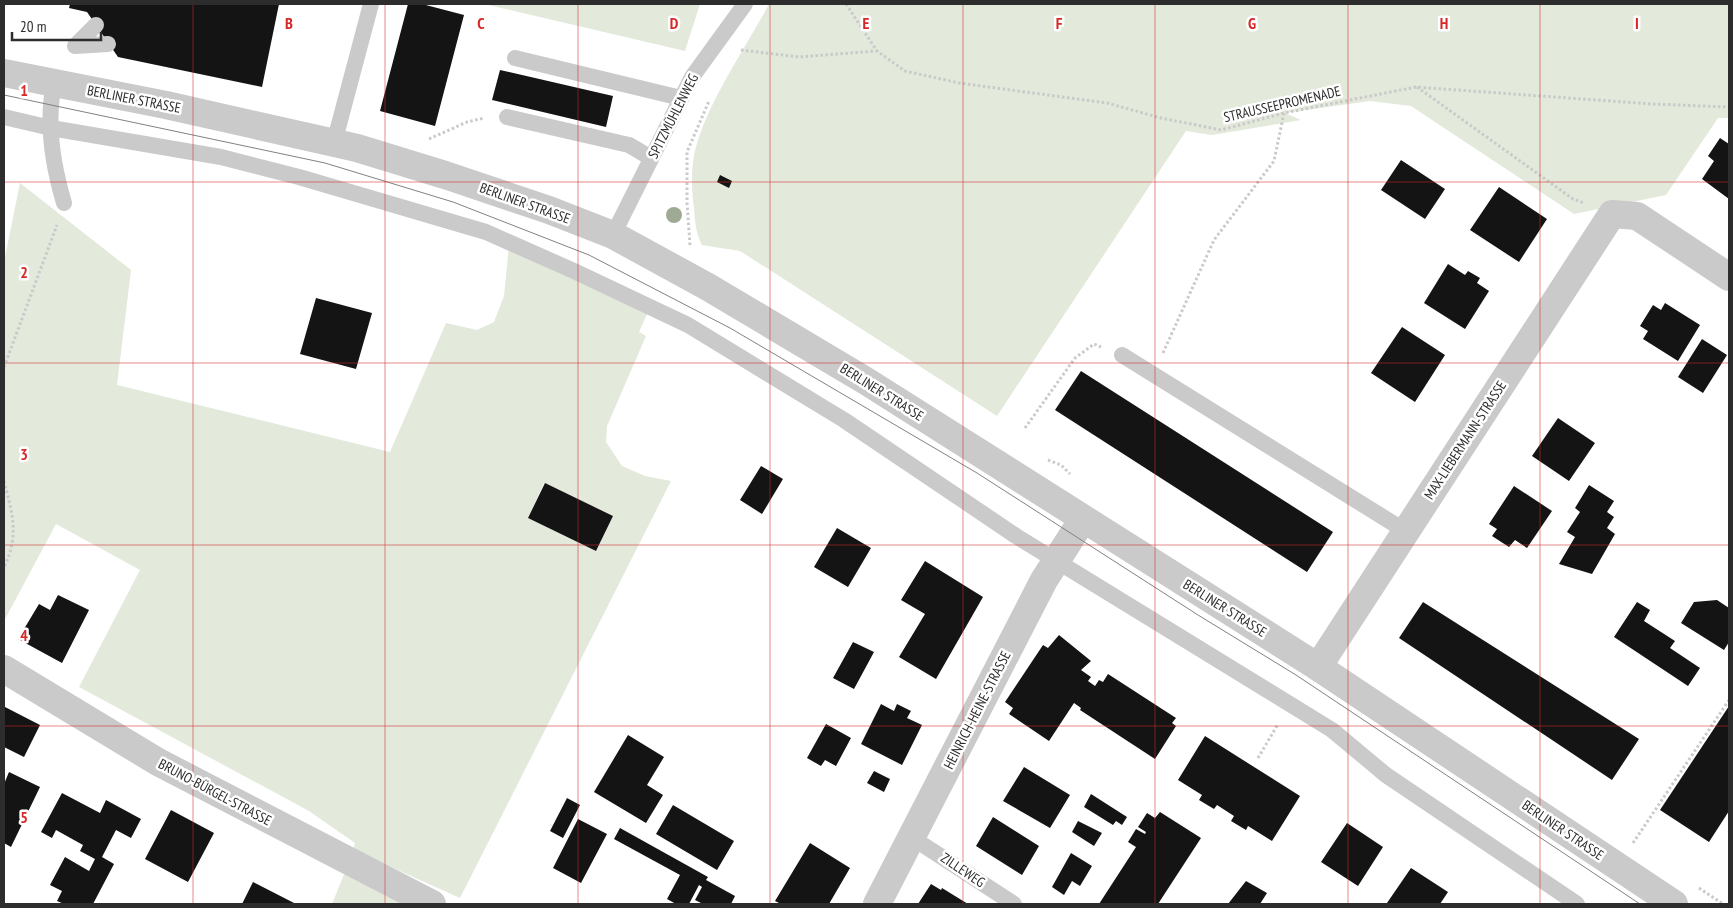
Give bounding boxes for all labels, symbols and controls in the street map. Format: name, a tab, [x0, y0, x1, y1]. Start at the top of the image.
scale bar	[12, 10, 101, 42]
text: B	[285, 13, 293, 33]
text: C	[477, 13, 485, 33]
text: D	[670, 13, 679, 33]
text: E	[863, 13, 870, 33]
text: F	[1056, 13, 1063, 33]
text: G	[1248, 13, 1256, 33]
text: H	[1440, 13, 1448, 33]
text: I	[1635, 13, 1639, 33]
text: 20 m	[20, 17, 46, 36]
street label: SPITZMÜHLENWEG	[644, 70, 702, 161]
text: 1	[20, 80, 28, 100]
street label: BERLINER STRASSE	[86, 81, 182, 117]
street label: STRAUSSEEPROMENADE	[1222, 82, 1342, 126]
street label: BERLINER STRASSE	[477, 178, 573, 228]
text: 2	[20, 262, 28, 282]
street label: BERLINER STRASSE	[837, 359, 927, 425]
street label: MAX-LIEBERMANN-STRASSE	[1420, 377, 1510, 503]
text: 3	[20, 444, 28, 464]
street label: BERLINER STRASSE	[1180, 575, 1270, 641]
text: 4	[20, 625, 28, 645]
street label: HEINRICH-HEINE-STRASSE	[939, 648, 1015, 772]
street label: BRUNO-BÜRGEL-STRASSE	[155, 755, 275, 829]
street label: BERLINER STRASSE	[1519, 796, 1607, 864]
text: 5	[20, 807, 28, 827]
street label: ZILLEWEG	[938, 849, 989, 891]

